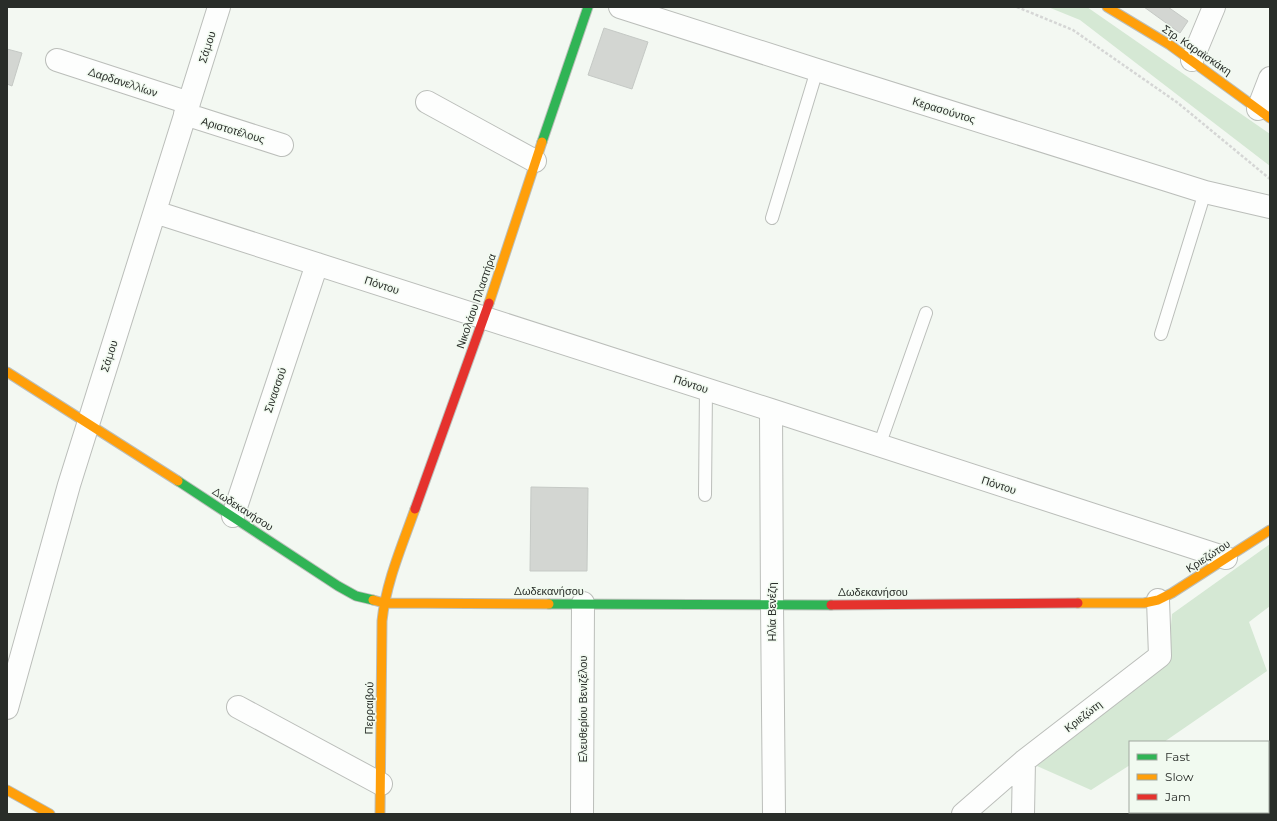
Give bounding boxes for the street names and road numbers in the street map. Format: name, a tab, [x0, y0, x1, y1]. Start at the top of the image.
street label: Στρ. Καραϊσκάκη	[1160, 22, 1234, 78]
street label: Σάμου	[195, 29, 219, 65]
street label: Δαρδανελλίων	[87, 64, 160, 100]
street label: Κερασούντος	[911, 94, 977, 126]
street label: Αριστοτέλους	[200, 114, 266, 146]
street label: Νικολάου Πλαστήρα	[453, 251, 499, 350]
street label: Πόντου	[363, 273, 401, 297]
street label: Σάμου	[97, 338, 121, 374]
street label: Σινασσού	[261, 366, 289, 414]
street label: Πόντου	[672, 372, 710, 396]
street label: Πόντου	[980, 473, 1018, 497]
street label: Δωδεκανήσου	[210, 484, 276, 534]
street label: Κριεζώτου	[1183, 537, 1233, 575]
street label: Ηλία Βενέζη	[765, 582, 779, 642]
street label: Δωδεκανήσου	[514, 584, 584, 598]
street label: Δωδεκανήσου	[838, 585, 908, 599]
street label: Ελευθερίου Βενιζέλου	[576, 656, 590, 763]
street label: Περραιβού	[362, 682, 376, 734]
street label: Κριεζώτη	[1061, 697, 1105, 735]

